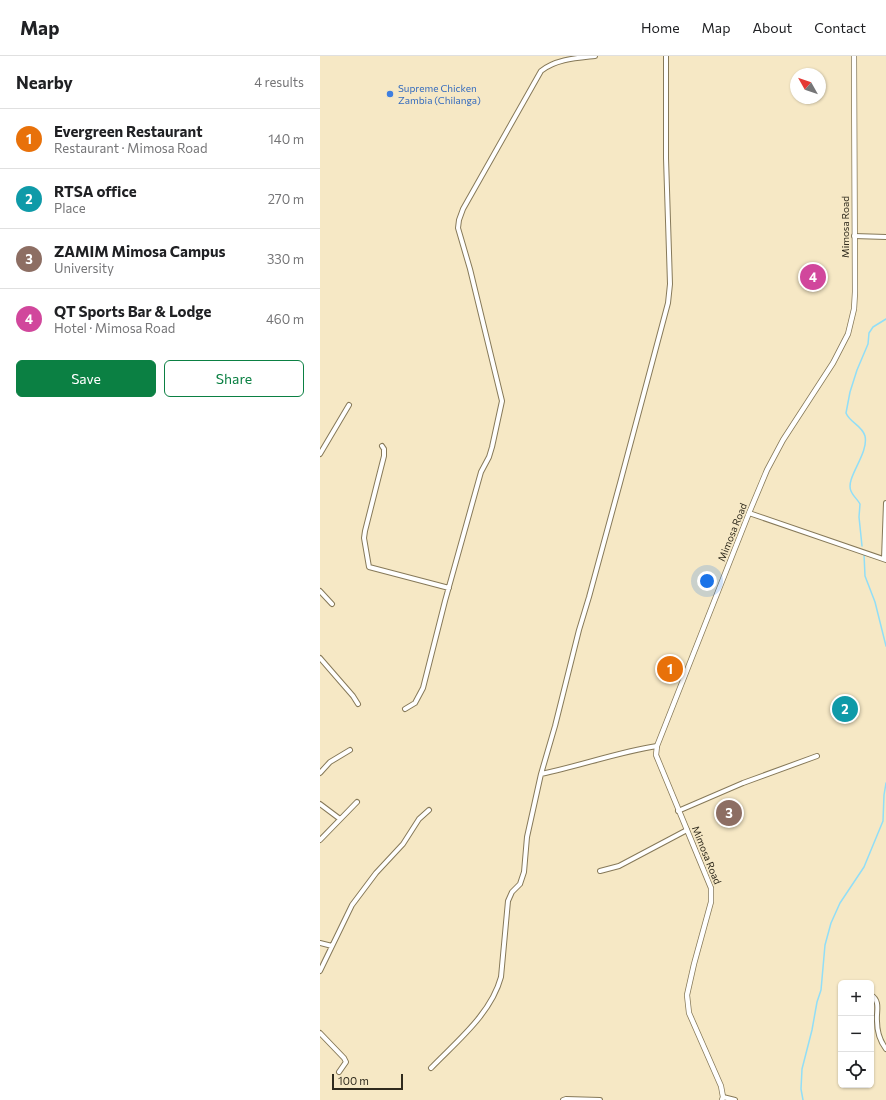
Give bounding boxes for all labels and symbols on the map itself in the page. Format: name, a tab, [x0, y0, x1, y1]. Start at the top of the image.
north arrow	[790, 68, 826, 104]
place label: Supreme Chicken Zambia (Chilanga)	[398, 82, 481, 106]
marker: Supreme Chicken Zambia (Chilanga)	[385, 89, 395, 99]
street label: Mimosa Road	[839, 196, 851, 258]
pin: 4	[800, 262, 826, 292]
street label: Mimosa Road	[715, 501, 749, 563]
your location	[697, 571, 717, 591]
pin: 1	[657, 654, 683, 684]
pin: 2	[832, 694, 858, 724]
pin: 3	[716, 798, 742, 828]
street label: Mimosa Road	[690, 824, 724, 886]
scale bar	[332, 1072, 403, 1091]

